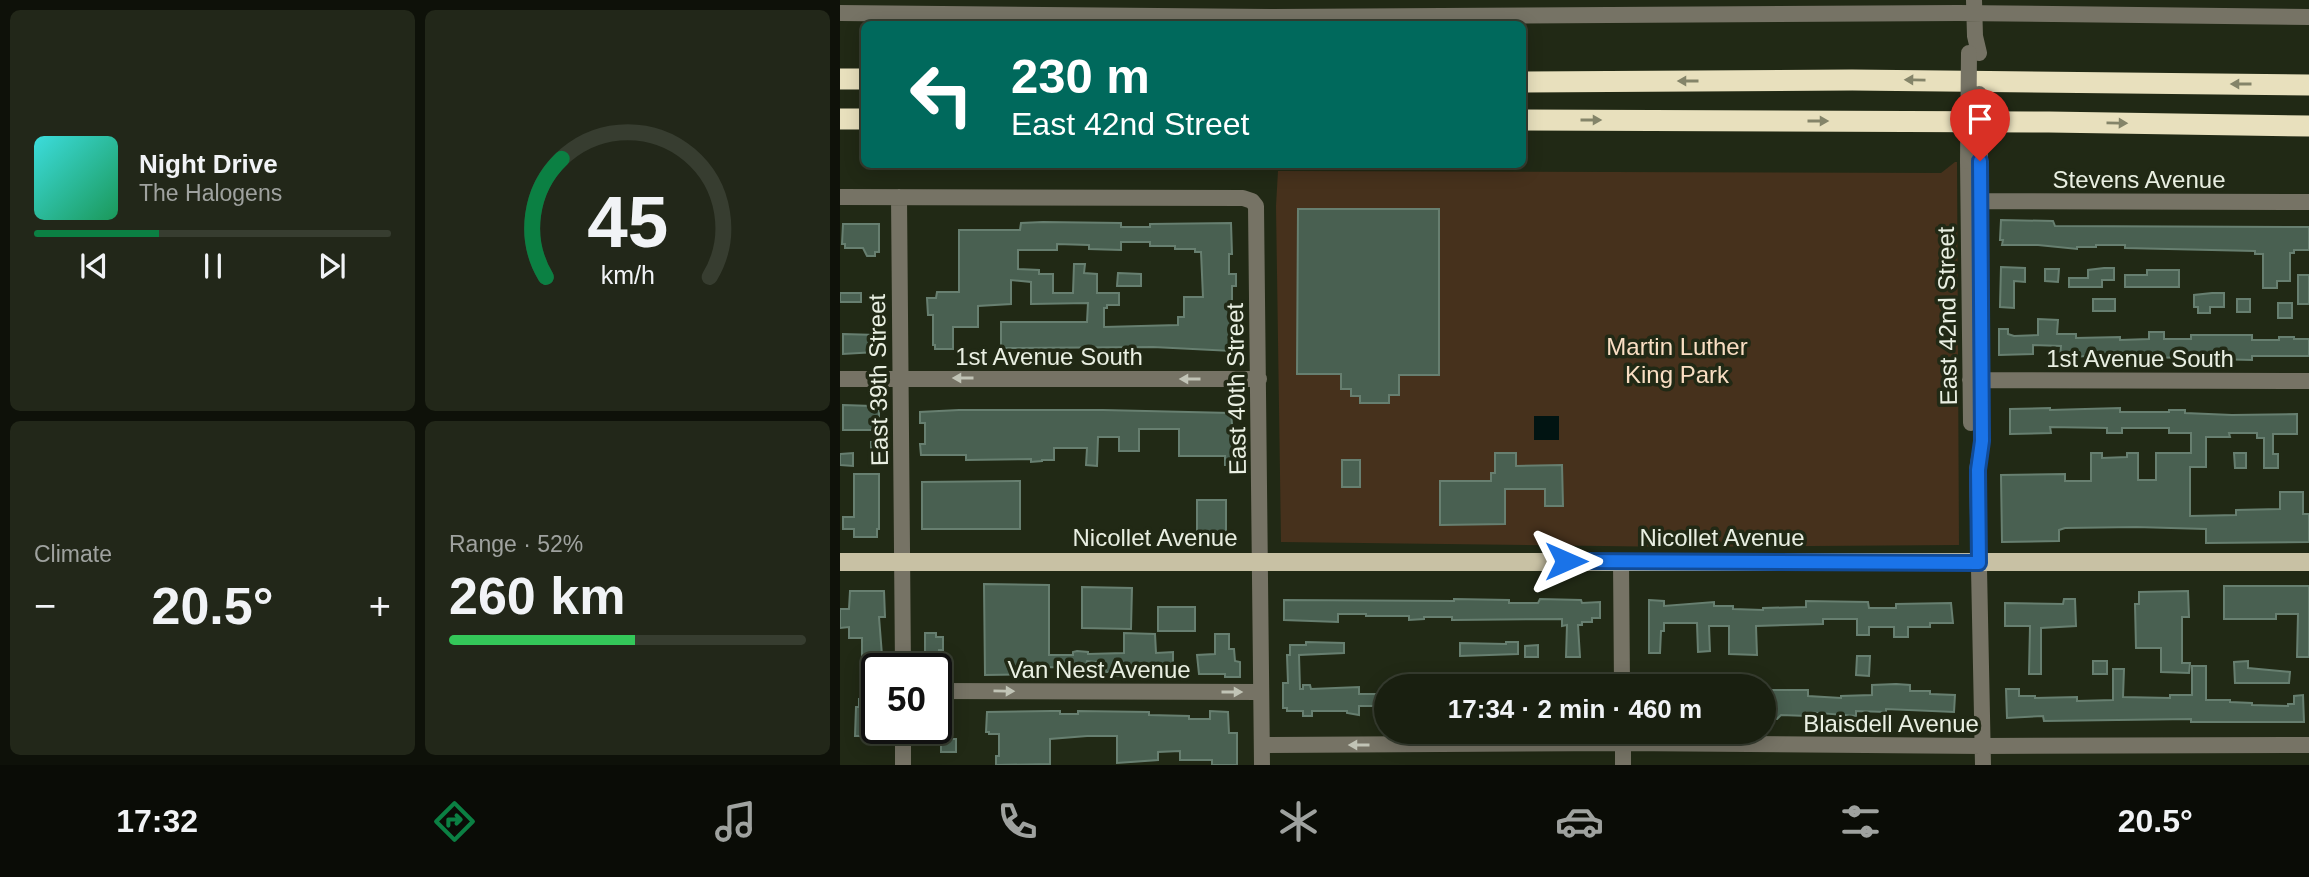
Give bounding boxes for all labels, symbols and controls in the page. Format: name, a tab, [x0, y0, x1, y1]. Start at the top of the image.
icon: left	[896, 49, 987, 140]
text: 230 m	[1011, 49, 1150, 103]
one-way arrow	[1677, 75, 1699, 87]
one-way arrow	[1904, 75, 1926, 86]
one-way arrow	[2230, 78, 2252, 90]
pin	[1950, 89, 2010, 161]
icon: arrive	[1961, 100, 1999, 138]
text: East 42nd Street	[1011, 106, 1249, 142]
one-way arrow	[1580, 114, 1602, 126]
one-way arrow	[1807, 115, 1829, 127]
one-way arrow	[2106, 117, 2128, 129]
text: Night Drive	[139, 149, 278, 179]
street label: Stevens Avenue	[2052, 166, 2226, 193]
text: The Halogens	[139, 180, 282, 206]
text: 45	[587, 181, 668, 262]
street label: East 42nd Street	[1932, 226, 1962, 406]
icon: previous	[75, 247, 113, 285]
icon: pause	[194, 247, 232, 285]
icon: next	[313, 247, 351, 285]
text: km/h	[600, 261, 655, 289]
street label: East 39th Street	[863, 293, 893, 466]
street label: East 40th Street	[1221, 302, 1251, 475]
park label: Martin Luther King Park	[1606, 333, 1748, 388]
street label: 1st Avenue South	[955, 343, 1143, 370]
street label: 1st Avenue South	[2046, 345, 2234, 372]
one-way arrow	[952, 372, 974, 384]
one-way arrow	[1179, 373, 1201, 385]
street label: Nicollet Avenue	[1073, 524, 1238, 551]
position arrow	[1529, 524, 1603, 598]
street label: Nicollet Avenue	[1640, 524, 1805, 551]
text: Range · 52%	[449, 531, 583, 557]
text: Climate	[34, 541, 112, 567]
text: 260 km	[449, 567, 625, 625]
text: 20.5°	[151, 577, 274, 635]
text: −	[34, 585, 56, 627]
text: +	[369, 585, 391, 627]
speed limit sign: 50	[861, 653, 952, 744]
street label: Van Nest Avenue	[1007, 656, 1191, 683]
one-way arrow	[994, 685, 1016, 697]
one-way arrow	[1221, 686, 1243, 698]
text: 17:34 · 2 min · 460 m	[1448, 694, 1702, 724]
street label: Blaisdell Avenue	[1803, 710, 1979, 737]
one-way arrow	[1347, 739, 1369, 751]
icon: directions	[430, 797, 479, 846]
icon: music	[711, 797, 760, 846]
icon: phone	[993, 797, 1042, 846]
icon: climate	[1274, 797, 1323, 846]
icon: car	[1555, 797, 1604, 846]
icon: filters	[1836, 797, 1885, 846]
text: 17:32	[116, 803, 198, 839]
text: 20.5°	[2118, 803, 2193, 839]

